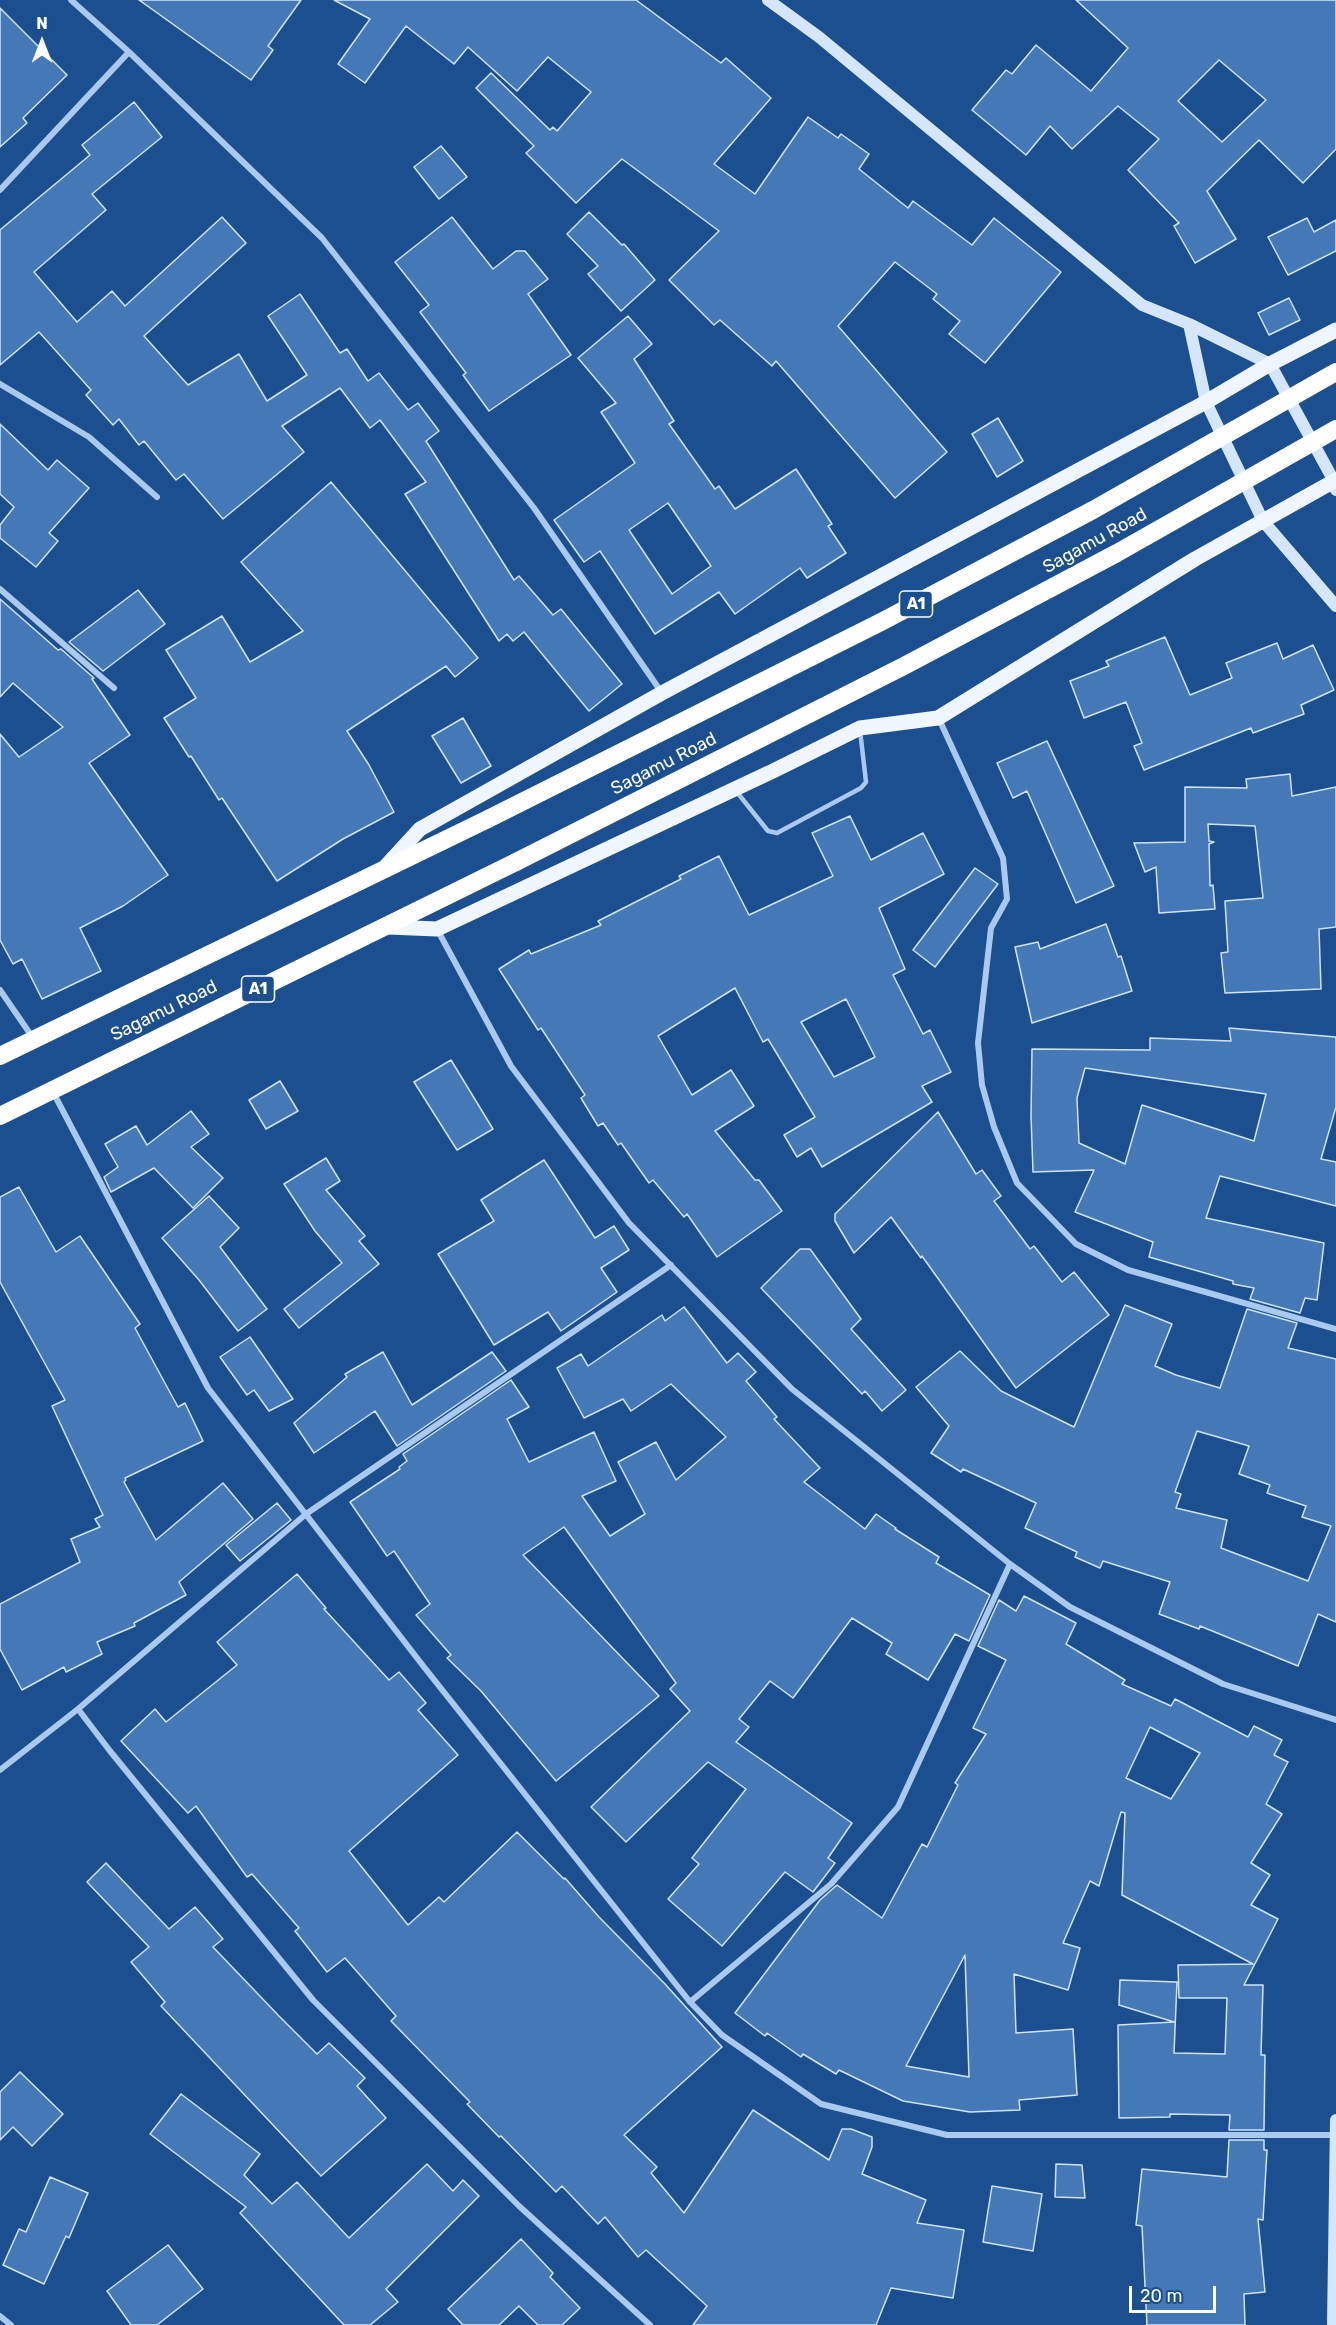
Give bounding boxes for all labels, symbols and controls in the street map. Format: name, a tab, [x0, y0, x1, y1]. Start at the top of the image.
north arrow	[12, 12, 72, 72]
text: N	[36, 14, 48, 33]
street label: Sagamu Road	[1039, 504, 1151, 578]
road number: A1	[900, 591, 932, 617]
street label: Sagamu Road	[608, 728, 720, 800]
street label: Sagamu Road	[107, 976, 221, 1046]
road number: A1	[242, 976, 274, 1002]
scale bar	[1132, 2274, 1219, 2312]
text: 20 m	[1140, 2285, 1182, 2307]

